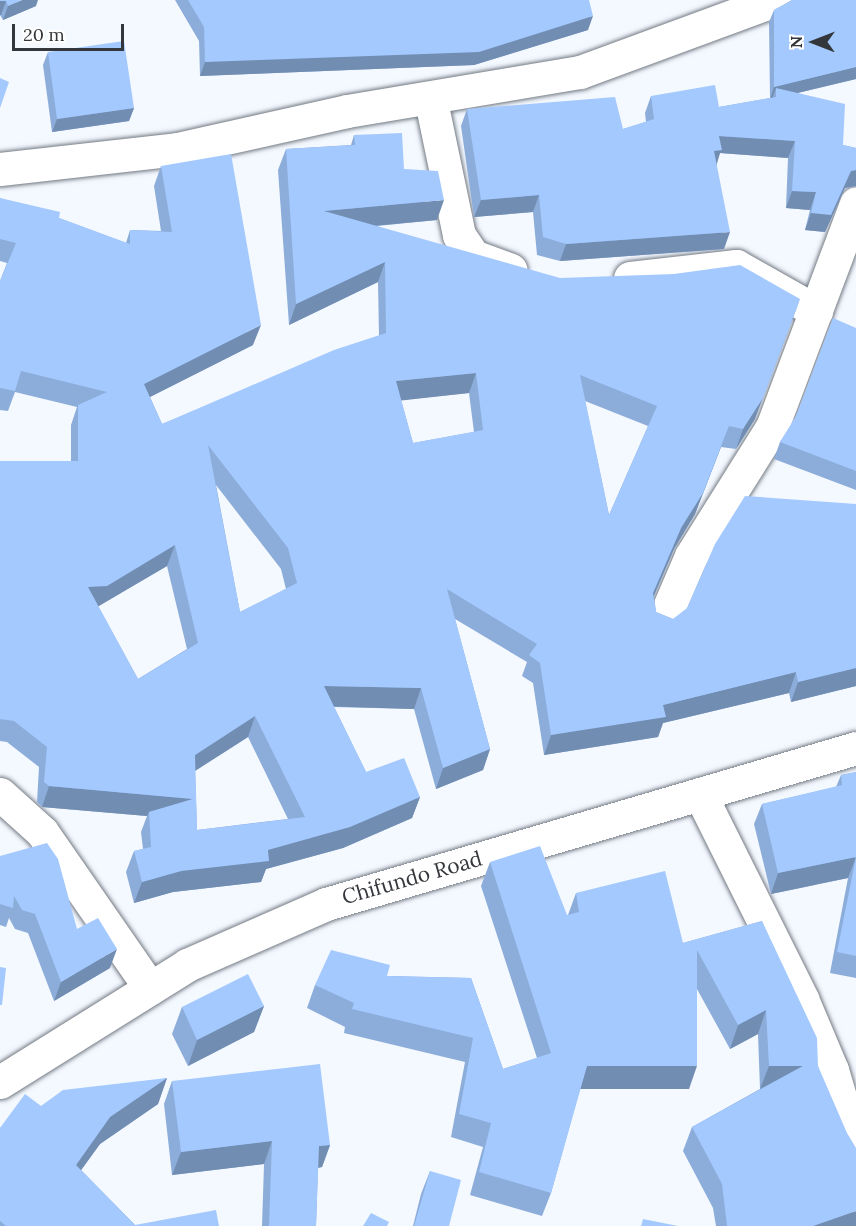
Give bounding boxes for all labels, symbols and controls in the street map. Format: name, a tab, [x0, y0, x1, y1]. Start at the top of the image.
scale bar	[15, 12, 128, 50]
north arrow	[784, 12, 844, 72]
text: 20 m	[23, 23, 65, 46]
text: N	[786, 36, 806, 48]
street label: Chifundo Road	[339, 846, 485, 910]

